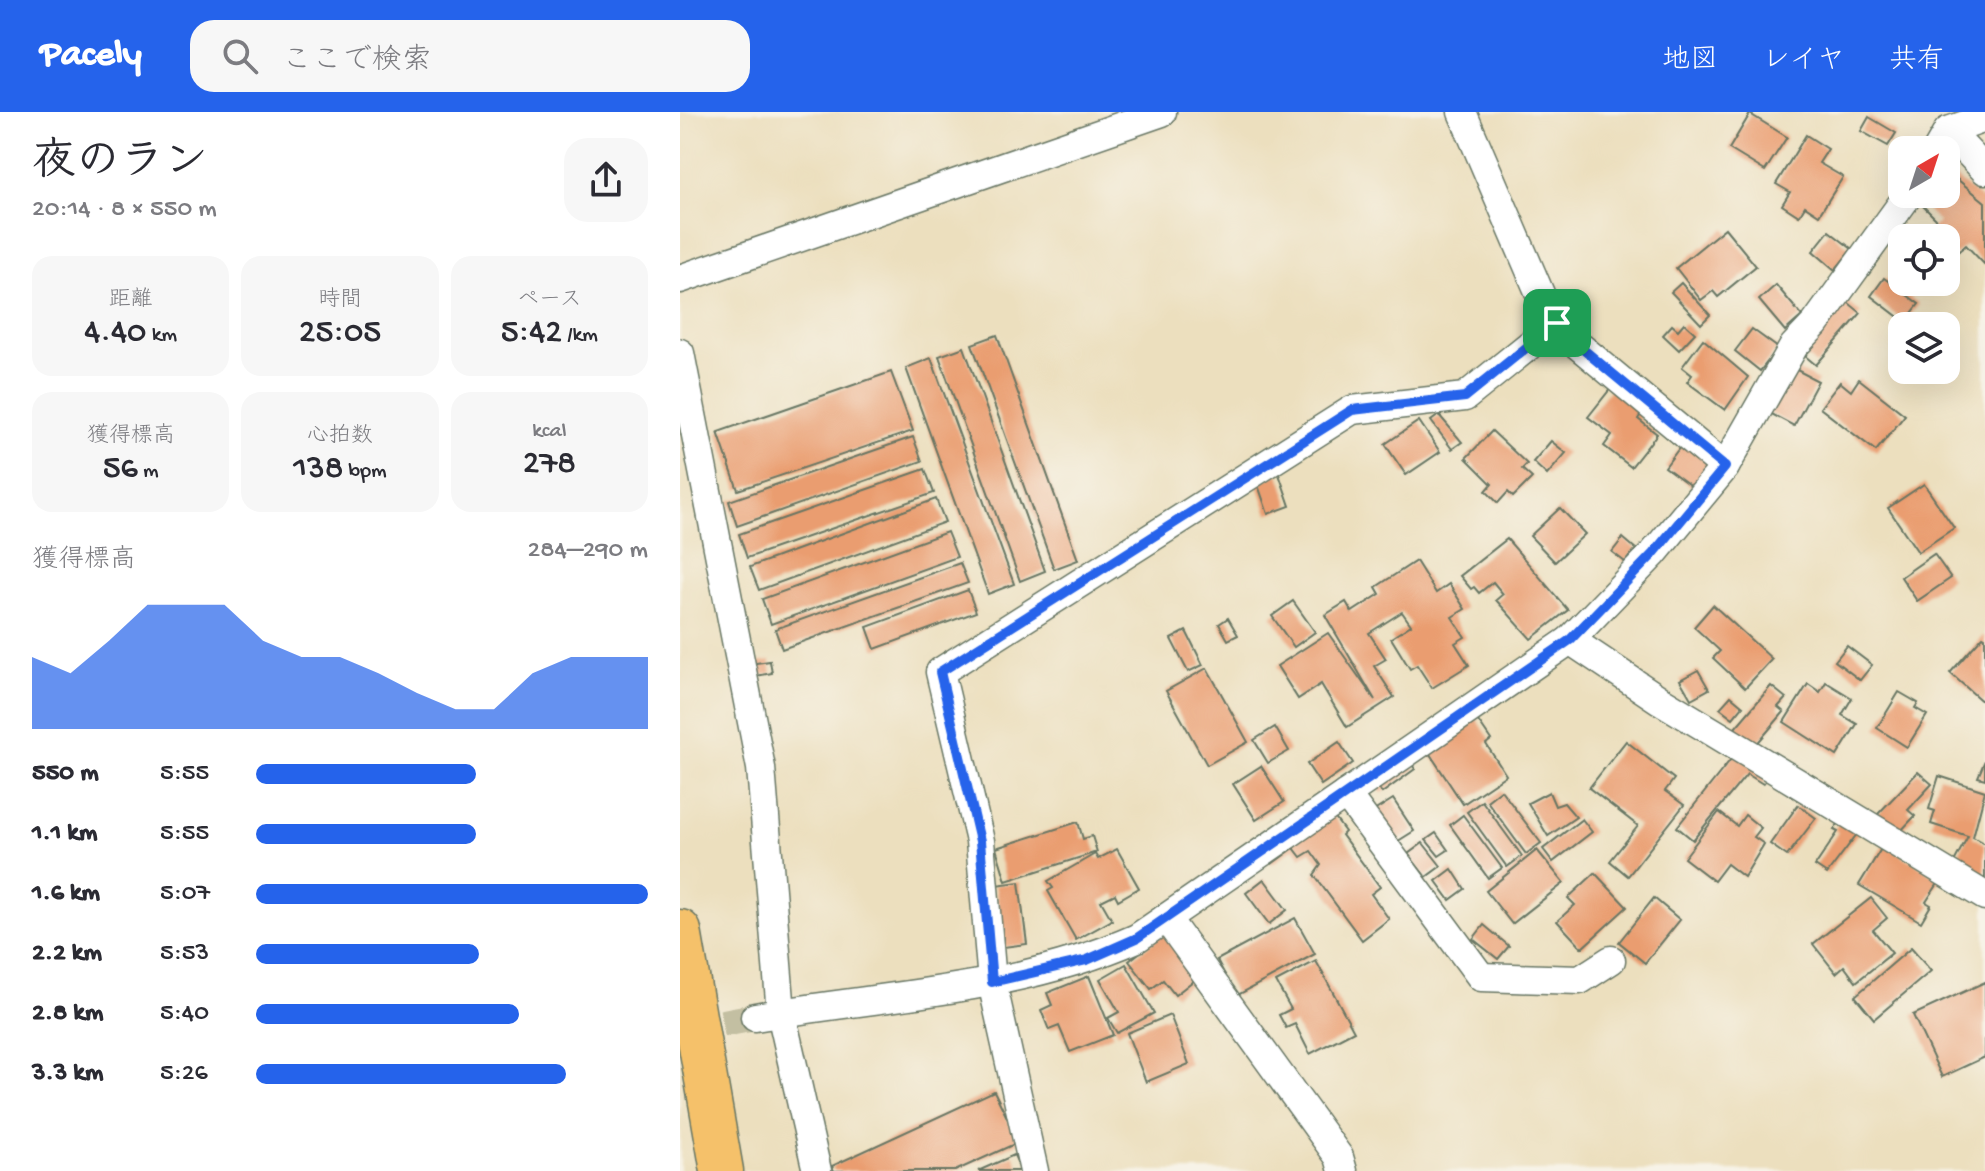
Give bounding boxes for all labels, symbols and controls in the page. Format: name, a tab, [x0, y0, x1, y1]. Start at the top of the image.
search box	[190, 20, 750, 92]
text: Pacely	[40, 34, 142, 78]
icon: search	[218, 34, 262, 78]
text: ここで検索	[282, 45, 432, 80]
text: 地図	[1662, 45, 1718, 78]
text: レイヤ	[1762, 45, 1845, 78]
text: 共有	[1889, 45, 1945, 78]
north arrow	[1888, 136, 1960, 208]
map controls	[1888, 136, 1960, 384]
button: share	[564, 138, 648, 222]
text: 夜のラン	[32, 139, 208, 191]
text: 20:14 · 8 × 550 m	[32, 195, 217, 226]
button: locate	[1888, 224, 1960, 296]
text: 距離	[109, 288, 153, 314]
text: 時間	[318, 288, 362, 314]
text: ペース	[517, 288, 582, 314]
pin	[1523, 289, 1591, 357]
icon: arrive	[1535, 301, 1579, 345]
button: layers	[1888, 312, 1960, 384]
text: 4.40	[84, 314, 146, 354]
text: 25:05	[299, 314, 381, 354]
text: 5:42	[501, 314, 562, 354]
text: km	[146, 323, 177, 349]
text: /km	[562, 323, 598, 349]
text: kcal	[532, 419, 566, 445]
text: 獲得標高	[87, 424, 175, 450]
text: 心拍数	[307, 424, 373, 450]
text: 278	[523, 445, 576, 485]
text: 56	[103, 450, 138, 490]
text: 138	[293, 450, 343, 490]
text: m	[138, 459, 159, 485]
text: bpm	[343, 459, 387, 485]
text: 284–290 m	[528, 536, 648, 567]
text: 獲得標高	[32, 546, 136, 577]
text: 550 m	[32, 759, 99, 790]
text: 5:55	[160, 759, 209, 790]
text: 1.1 km	[32, 819, 97, 850]
text: 5:55	[160, 819, 209, 850]
text: 1.6 km	[32, 879, 100, 910]
text: 5:07	[160, 879, 210, 910]
text: 2.2 km	[32, 939, 102, 970]
text: 5:53	[160, 939, 209, 970]
text: 2.8 km	[32, 999, 103, 1030]
text: 5:40	[160, 999, 209, 1030]
text: 3.3 km	[32, 1059, 103, 1090]
text: 5:26	[160, 1059, 208, 1090]

